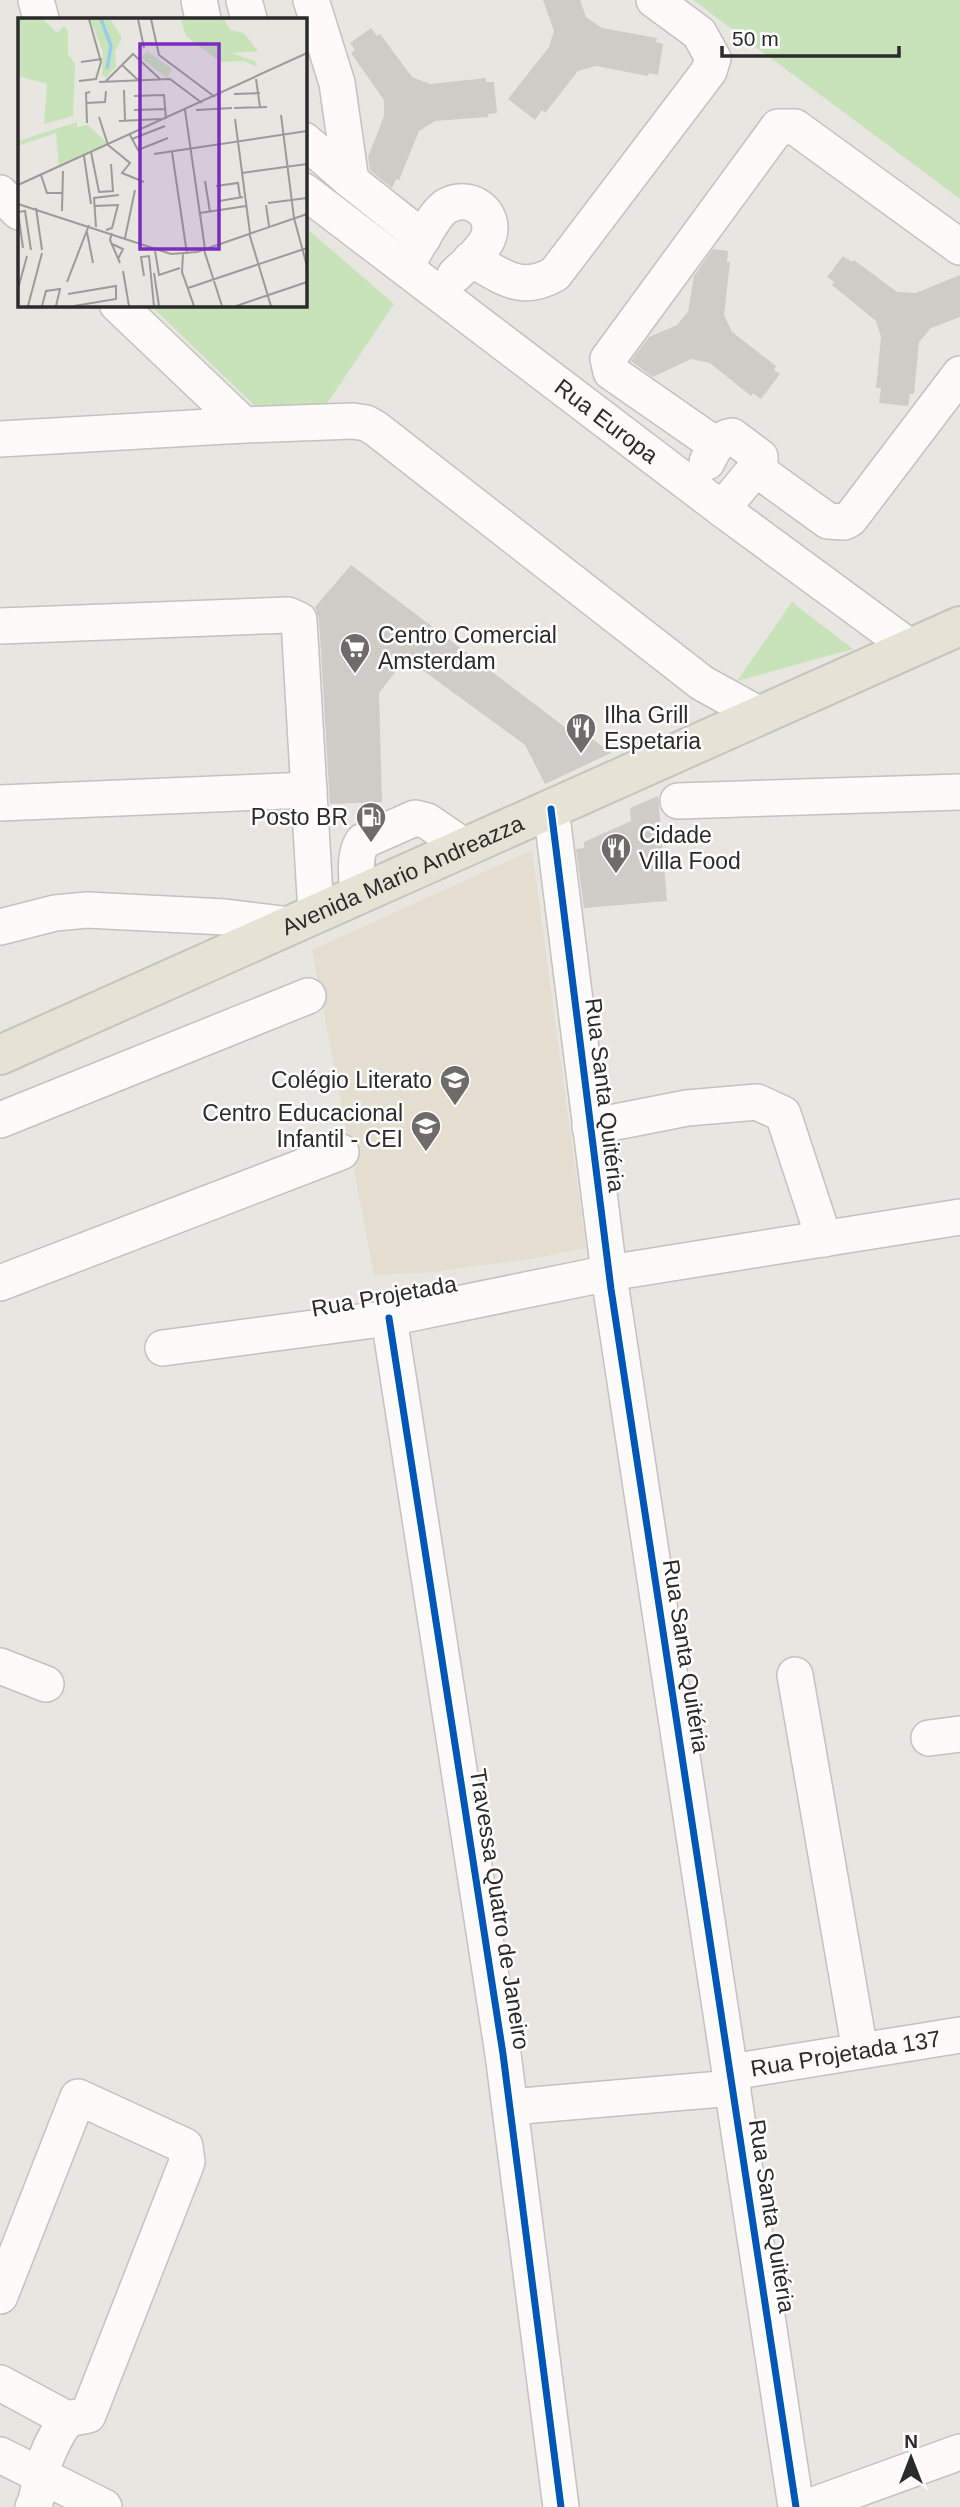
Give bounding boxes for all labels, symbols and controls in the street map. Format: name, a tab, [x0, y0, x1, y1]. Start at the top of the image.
scale bar	[722, 14, 899, 58]
inset map	[18, 18, 306, 306]
text: 50 m	[732, 27, 779, 50]
street label: Rua Europa	[550, 374, 663, 469]
place label: Centro Comercial Amsterdam	[378, 622, 557, 674]
supermarket icon: Centro Comercial Amsterdam	[338, 631, 372, 675]
place label: Ilha Grill Espetaria	[604, 702, 701, 754]
restaurant icon: Ilha Grill Espetaria	[564, 711, 598, 755]
fuel station icon: Posto BR	[354, 800, 388, 844]
place label: Posto BR	[251, 804, 348, 830]
street label: Avenida Mario Andreazza	[278, 810, 528, 940]
place label: Cidade Villa Food	[639, 822, 741, 874]
restaurant icon: Cidade Villa Food	[599, 831, 633, 875]
street label: Rua Santa Quitéria	[580, 996, 630, 1194]
school or university icon: Colégio Literato	[438, 1063, 472, 1107]
place label: Colégio Literato	[271, 1067, 432, 1093]
place label: Centro Educacional Infantil - CEI	[202, 1100, 403, 1152]
school or university icon: Centro Educacional Infantil - CEI	[409, 1109, 443, 1153]
street label: Rua Projetada	[309, 1270, 459, 1322]
street label: Rua Santa Quitéria	[658, 1557, 714, 1755]
street label: Travessa Quatro de Janeiro	[465, 1767, 535, 2051]
street label: Rua Projetada 137	[749, 2025, 942, 2082]
street label: Rua Santa Quitéria	[744, 2117, 800, 2315]
north arrow	[876, 2423, 946, 2493]
text: N	[904, 2431, 918, 2452]

